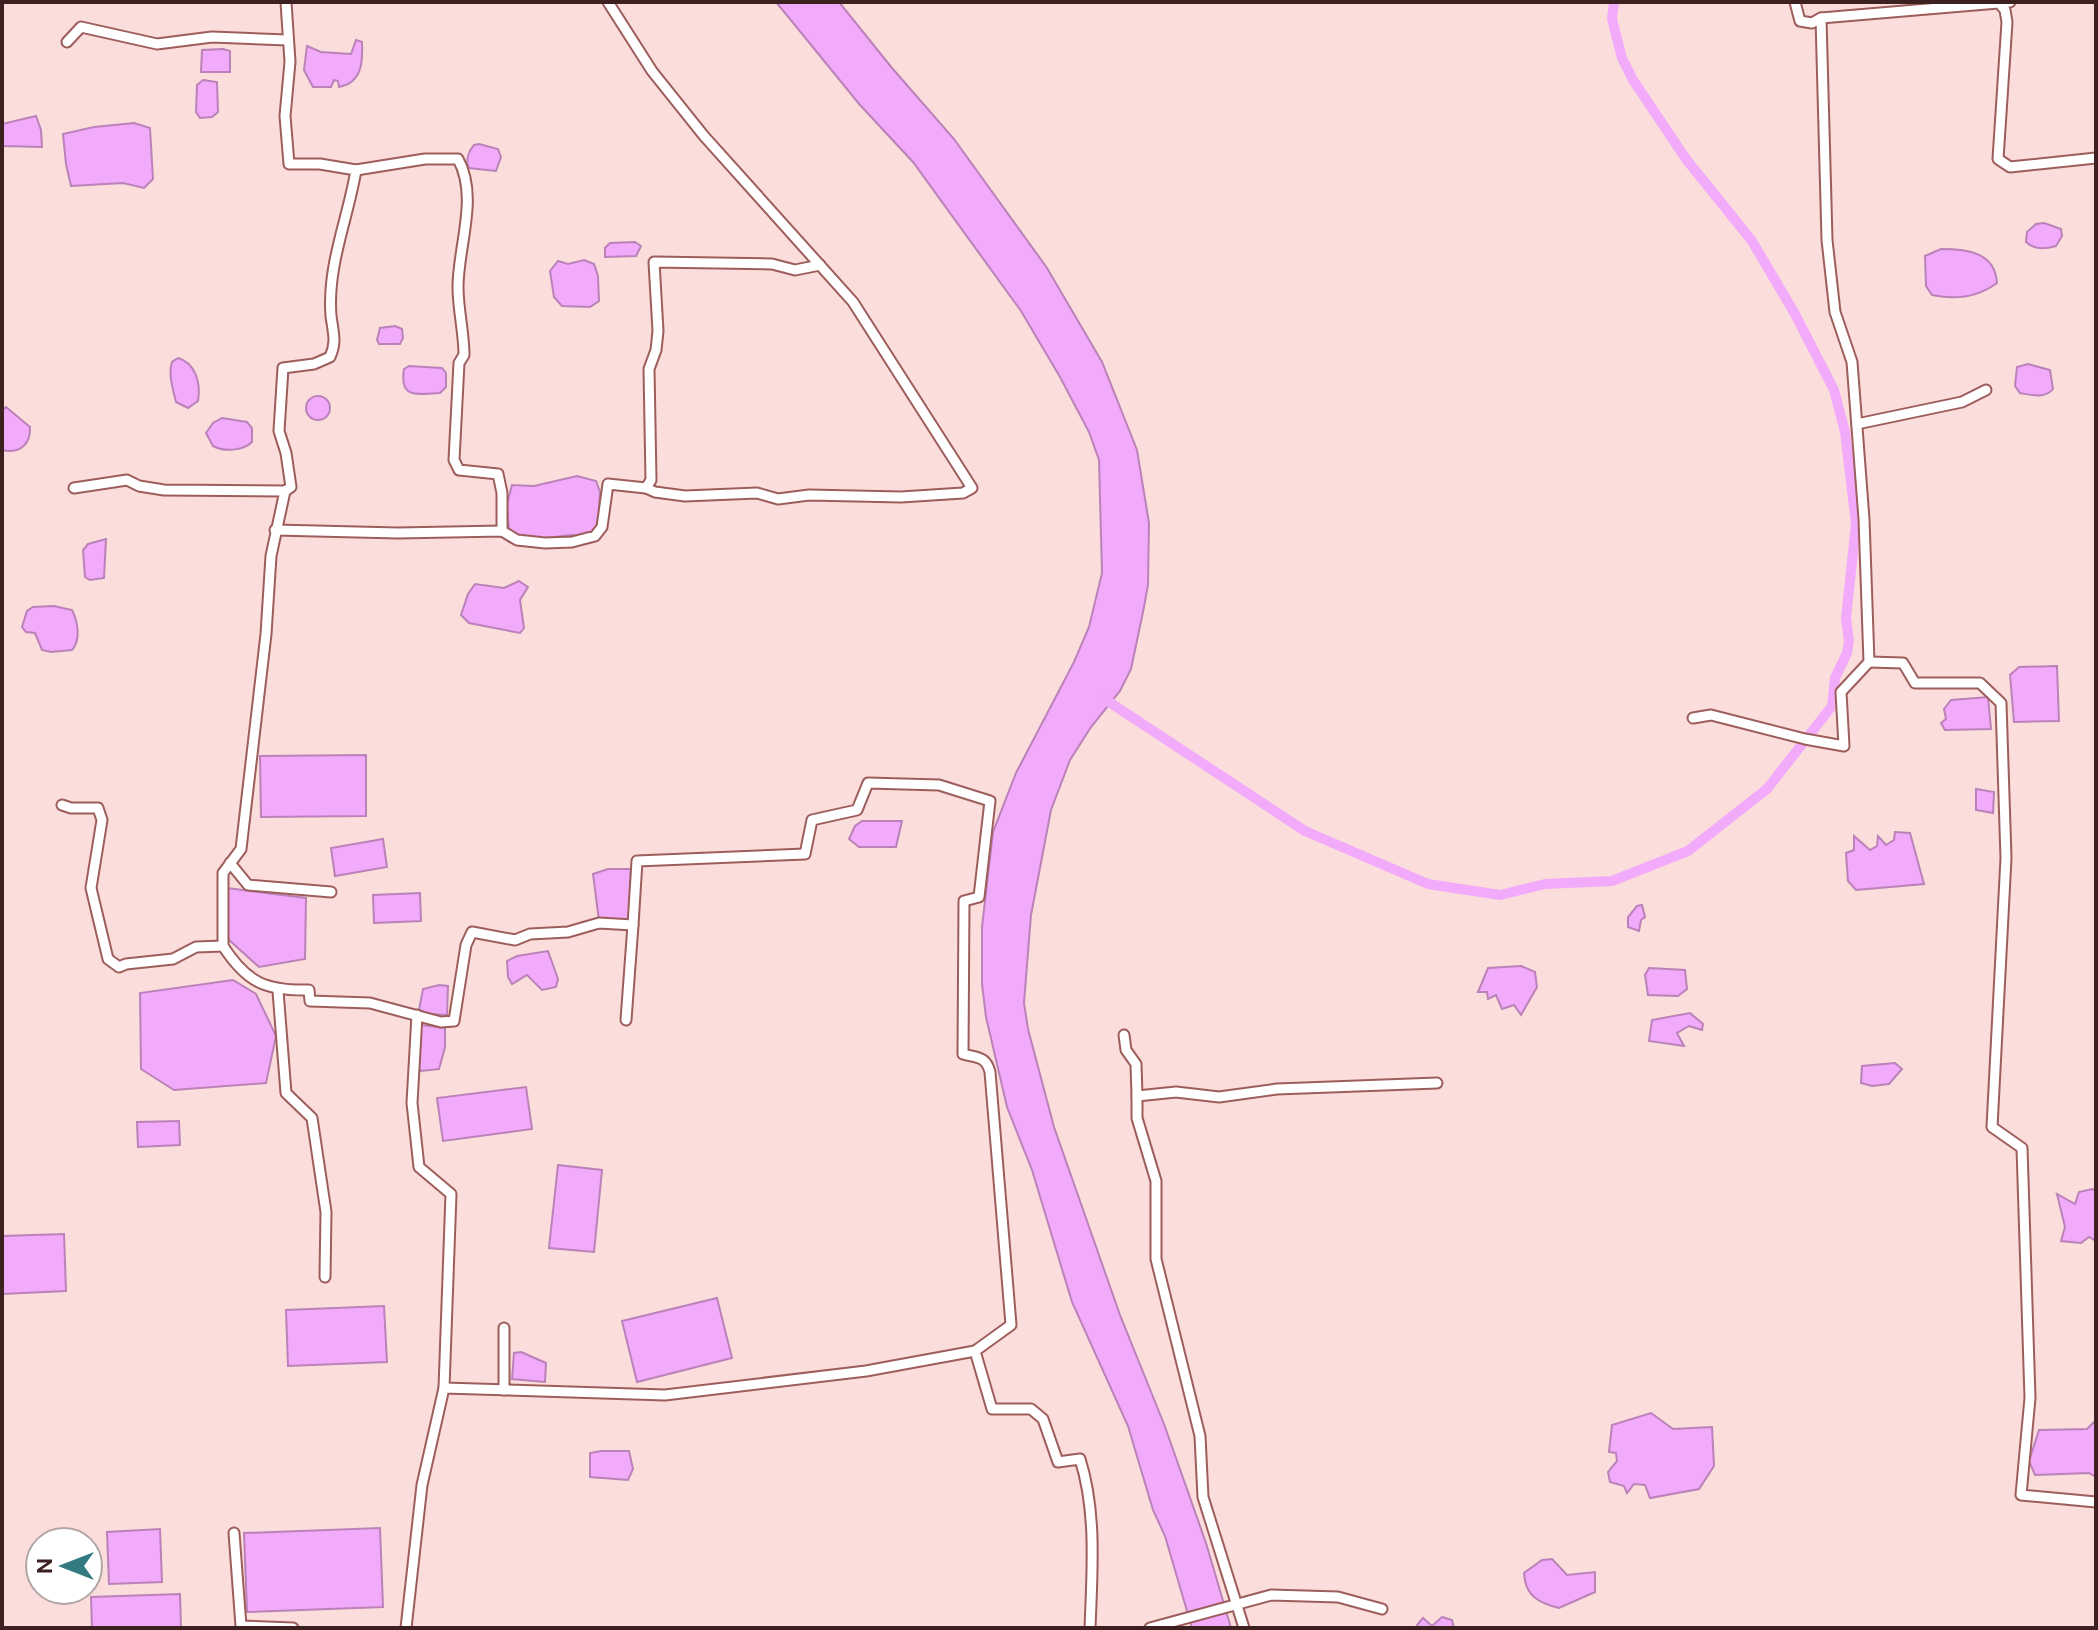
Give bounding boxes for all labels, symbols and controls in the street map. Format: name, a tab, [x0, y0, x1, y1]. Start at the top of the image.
north arrow	[24, 1526, 104, 1606]
text: N	[30, 1558, 59, 1574]

